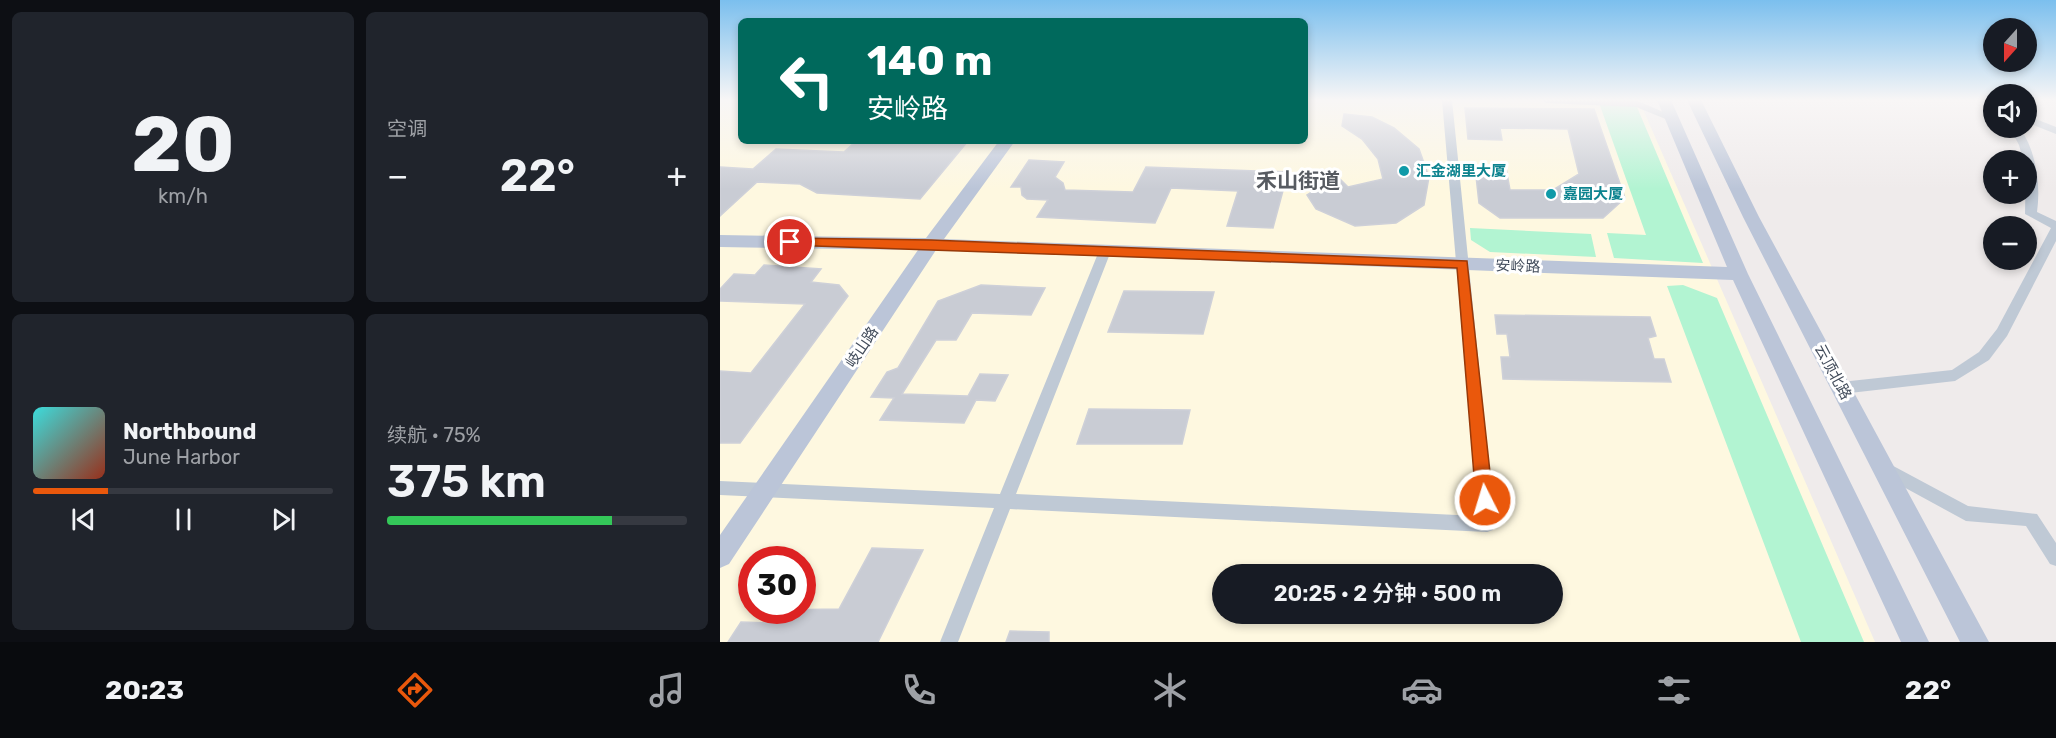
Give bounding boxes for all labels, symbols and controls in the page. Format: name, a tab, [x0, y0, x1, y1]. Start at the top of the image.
north arrow	[1983, 18, 2037, 72]
map controls	[1983, 18, 2037, 270]
text: 140 m	[867, 36, 993, 86]
icon: left	[768, 42, 846, 120]
button: sound	[1983, 84, 2037, 138]
text: 安岭路	[867, 93, 948, 125]
text: 20	[131, 98, 235, 191]
text: 空调	[387, 117, 427, 141]
text: 22°	[500, 149, 575, 202]
button: +	[1983, 150, 2037, 204]
text: −	[387, 156, 408, 195]
text: +	[666, 156, 687, 195]
place label: 汇金湖里大厦	[1416, 162, 1506, 180]
marker: 汇金湖里大厦	[1397, 164, 1411, 178]
district label: 禾山街道	[1256, 168, 1340, 193]
text: km/h	[158, 184, 208, 208]
place label: 嘉园大厦	[1563, 185, 1623, 203]
marker: 嘉园大厦	[1544, 187, 1558, 201]
pin	[764, 216, 815, 267]
button: −	[1983, 216, 2037, 270]
icon: arrive	[773, 225, 806, 258]
street label: 安岭路	[1495, 256, 1541, 276]
street label: 岐山路	[842, 323, 882, 371]
street label: 云顶北路	[1811, 341, 1855, 403]
text: Northbound	[123, 418, 256, 445]
text: 续航 · 75%	[387, 423, 481, 447]
text: June Harbor	[123, 445, 240, 469]
text: 375 km	[387, 455, 546, 508]
position arrow	[1453, 468, 1517, 532]
icon: previous	[67, 503, 100, 536]
icon: pause	[167, 503, 200, 536]
icon: next	[267, 503, 300, 536]
speed limit sign: 30	[738, 546, 816, 624]
text: 20:25 · 2 分钟 · 500 m	[1274, 580, 1501, 607]
icon: directions	[394, 669, 436, 711]
icon: music	[646, 669, 688, 711]
icon: phone	[898, 669, 940, 711]
icon: climate	[1149, 669, 1191, 711]
icon: car	[1401, 669, 1443, 711]
icon: filters	[1653, 669, 1695, 711]
text: 20:23	[105, 674, 184, 706]
text: 22°	[1905, 674, 1951, 706]

